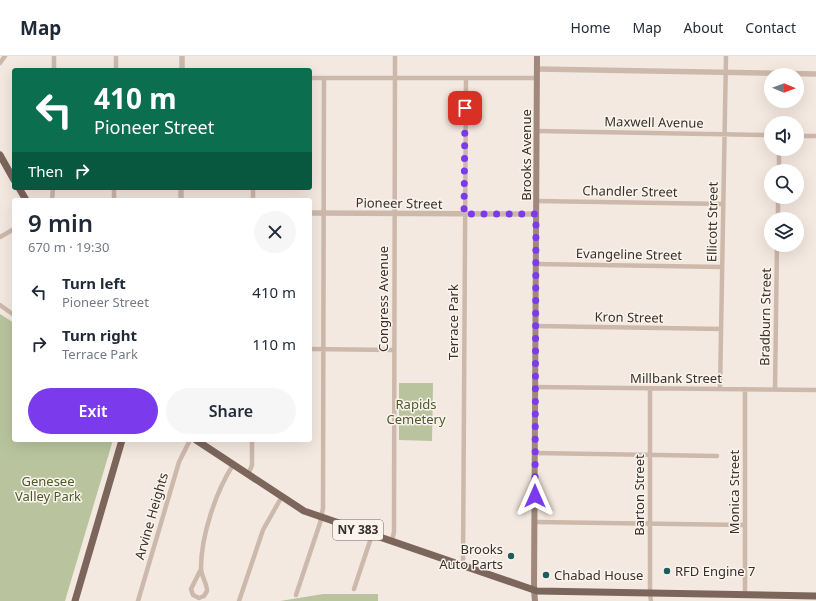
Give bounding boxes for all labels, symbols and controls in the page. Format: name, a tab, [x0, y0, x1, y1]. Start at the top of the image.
text: Map	[20, 15, 61, 41]
text: Home	[571, 18, 610, 37]
text: Map	[632, 18, 662, 37]
text: About	[684, 18, 723, 37]
text: Contact	[745, 18, 796, 37]
north arrow	[764, 68, 804, 108]
map controls	[764, 68, 804, 252]
text: 410 m	[94, 79, 177, 117]
icon: left	[28, 84, 80, 136]
pin	[448, 91, 482, 125]
icon: arrive	[454, 97, 476, 119]
street label: Brooks Avenue	[517, 109, 535, 201]
street label: Maxwell Avenue	[604, 112, 704, 132]
text: Pioneer Street	[94, 115, 214, 139]
button: sound	[764, 116, 804, 156]
icon: right	[71, 160, 93, 182]
text: Then	[28, 161, 63, 181]
button: search	[764, 164, 804, 204]
street label: Chandler Street	[582, 181, 678, 201]
street label: Ellicott Street	[702, 181, 722, 262]
street label: Pioneer Street	[355, 193, 443, 213]
text: 9 min	[28, 206, 93, 239]
button: close	[254, 211, 296, 253]
button: layers	[764, 212, 804, 252]
text: 670 m · 19:30	[28, 238, 109, 256]
street label: Evangeline Street	[576, 244, 683, 264]
street label: Congress Avenue	[374, 246, 392, 352]
street label: Bradburn Street	[755, 268, 775, 366]
text: Turn left	[62, 273, 126, 293]
icon: left	[28, 281, 50, 303]
text: 410 m	[252, 282, 296, 302]
street label: Terrace Park	[444, 284, 462, 360]
text: Pioneer Street	[62, 293, 149, 311]
street label: Kron Street	[594, 307, 664, 327]
text: Turn right	[62, 325, 137, 345]
icon: right	[28, 333, 50, 355]
text: 110 m	[252, 334, 296, 354]
text: Terrace Park	[62, 345, 138, 363]
street label: Millbank Street	[630, 369, 722, 387]
button: Exit	[28, 388, 158, 434]
button: Share	[166, 388, 296, 434]
park label: Rapids Cemetery	[386, 395, 446, 428]
street label: Monica Street	[725, 450, 743, 534]
street label: Barton Street	[630, 454, 648, 536]
street label: Arvine Heights	[130, 470, 172, 562]
park label: Genesee Valley Park	[15, 472, 81, 505]
position arrow	[514, 475, 556, 517]
road number: NY 383	[333, 520, 383, 540]
place label: Brooks Auto Parts	[439, 540, 503, 573]
marker: Brooks Auto Parts	[506, 551, 516, 561]
place label: RFD Engine 7	[675, 562, 756, 580]
place label: Chabad House	[554, 566, 643, 584]
marker: RFD Engine 7	[662, 566, 672, 576]
marker: Chabad House	[541, 570, 551, 580]

